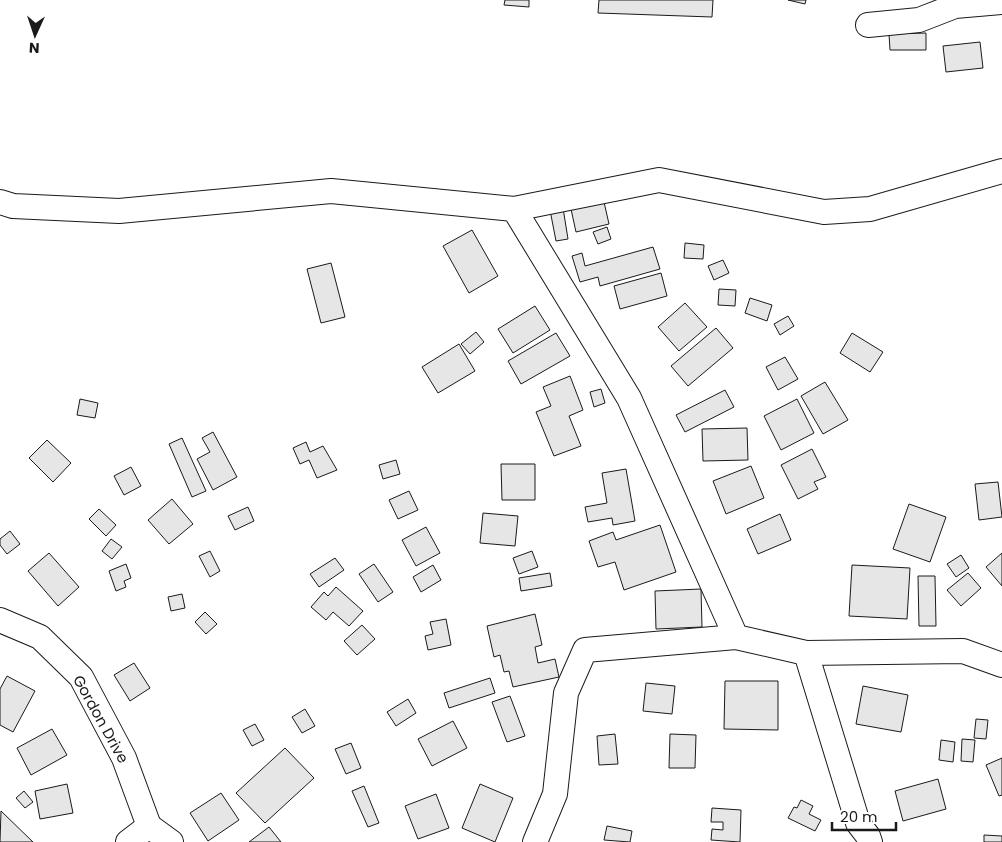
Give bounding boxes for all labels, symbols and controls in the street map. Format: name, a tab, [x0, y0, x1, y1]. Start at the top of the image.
north arrow	[10, 10, 60, 60]
text: N	[29, 38, 40, 58]
street label: Gordon Drive	[68, 671, 134, 767]
scale bar	[832, 800, 896, 832]
text: 20 m	[840, 806, 878, 827]

